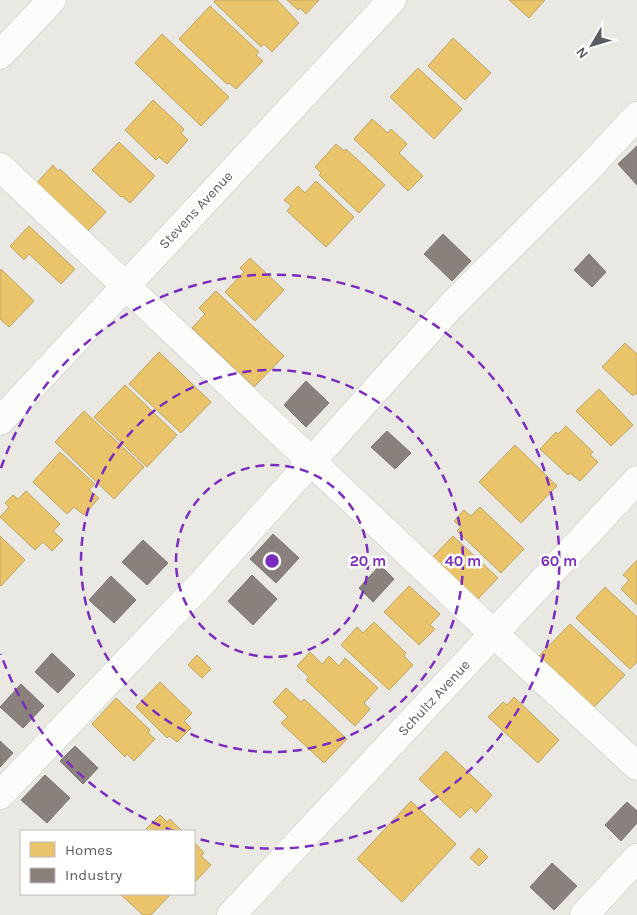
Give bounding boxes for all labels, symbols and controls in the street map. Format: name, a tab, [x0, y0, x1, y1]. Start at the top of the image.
north arrow	[567, 20, 617, 70]
text: N	[572, 44, 592, 62]
street label: Stevens Avenue	[156, 168, 236, 252]
centre of rings	[263, 552, 281, 570]
text: 20 m	[350, 552, 386, 570]
text: 40 m	[445, 552, 481, 570]
text: 60 m	[541, 552, 577, 570]
street label: Schultz Avenue	[394, 656, 474, 740]
legend	[20, 830, 195, 895]
text: Homes	[65, 841, 113, 859]
text: Industry	[65, 866, 122, 884]

